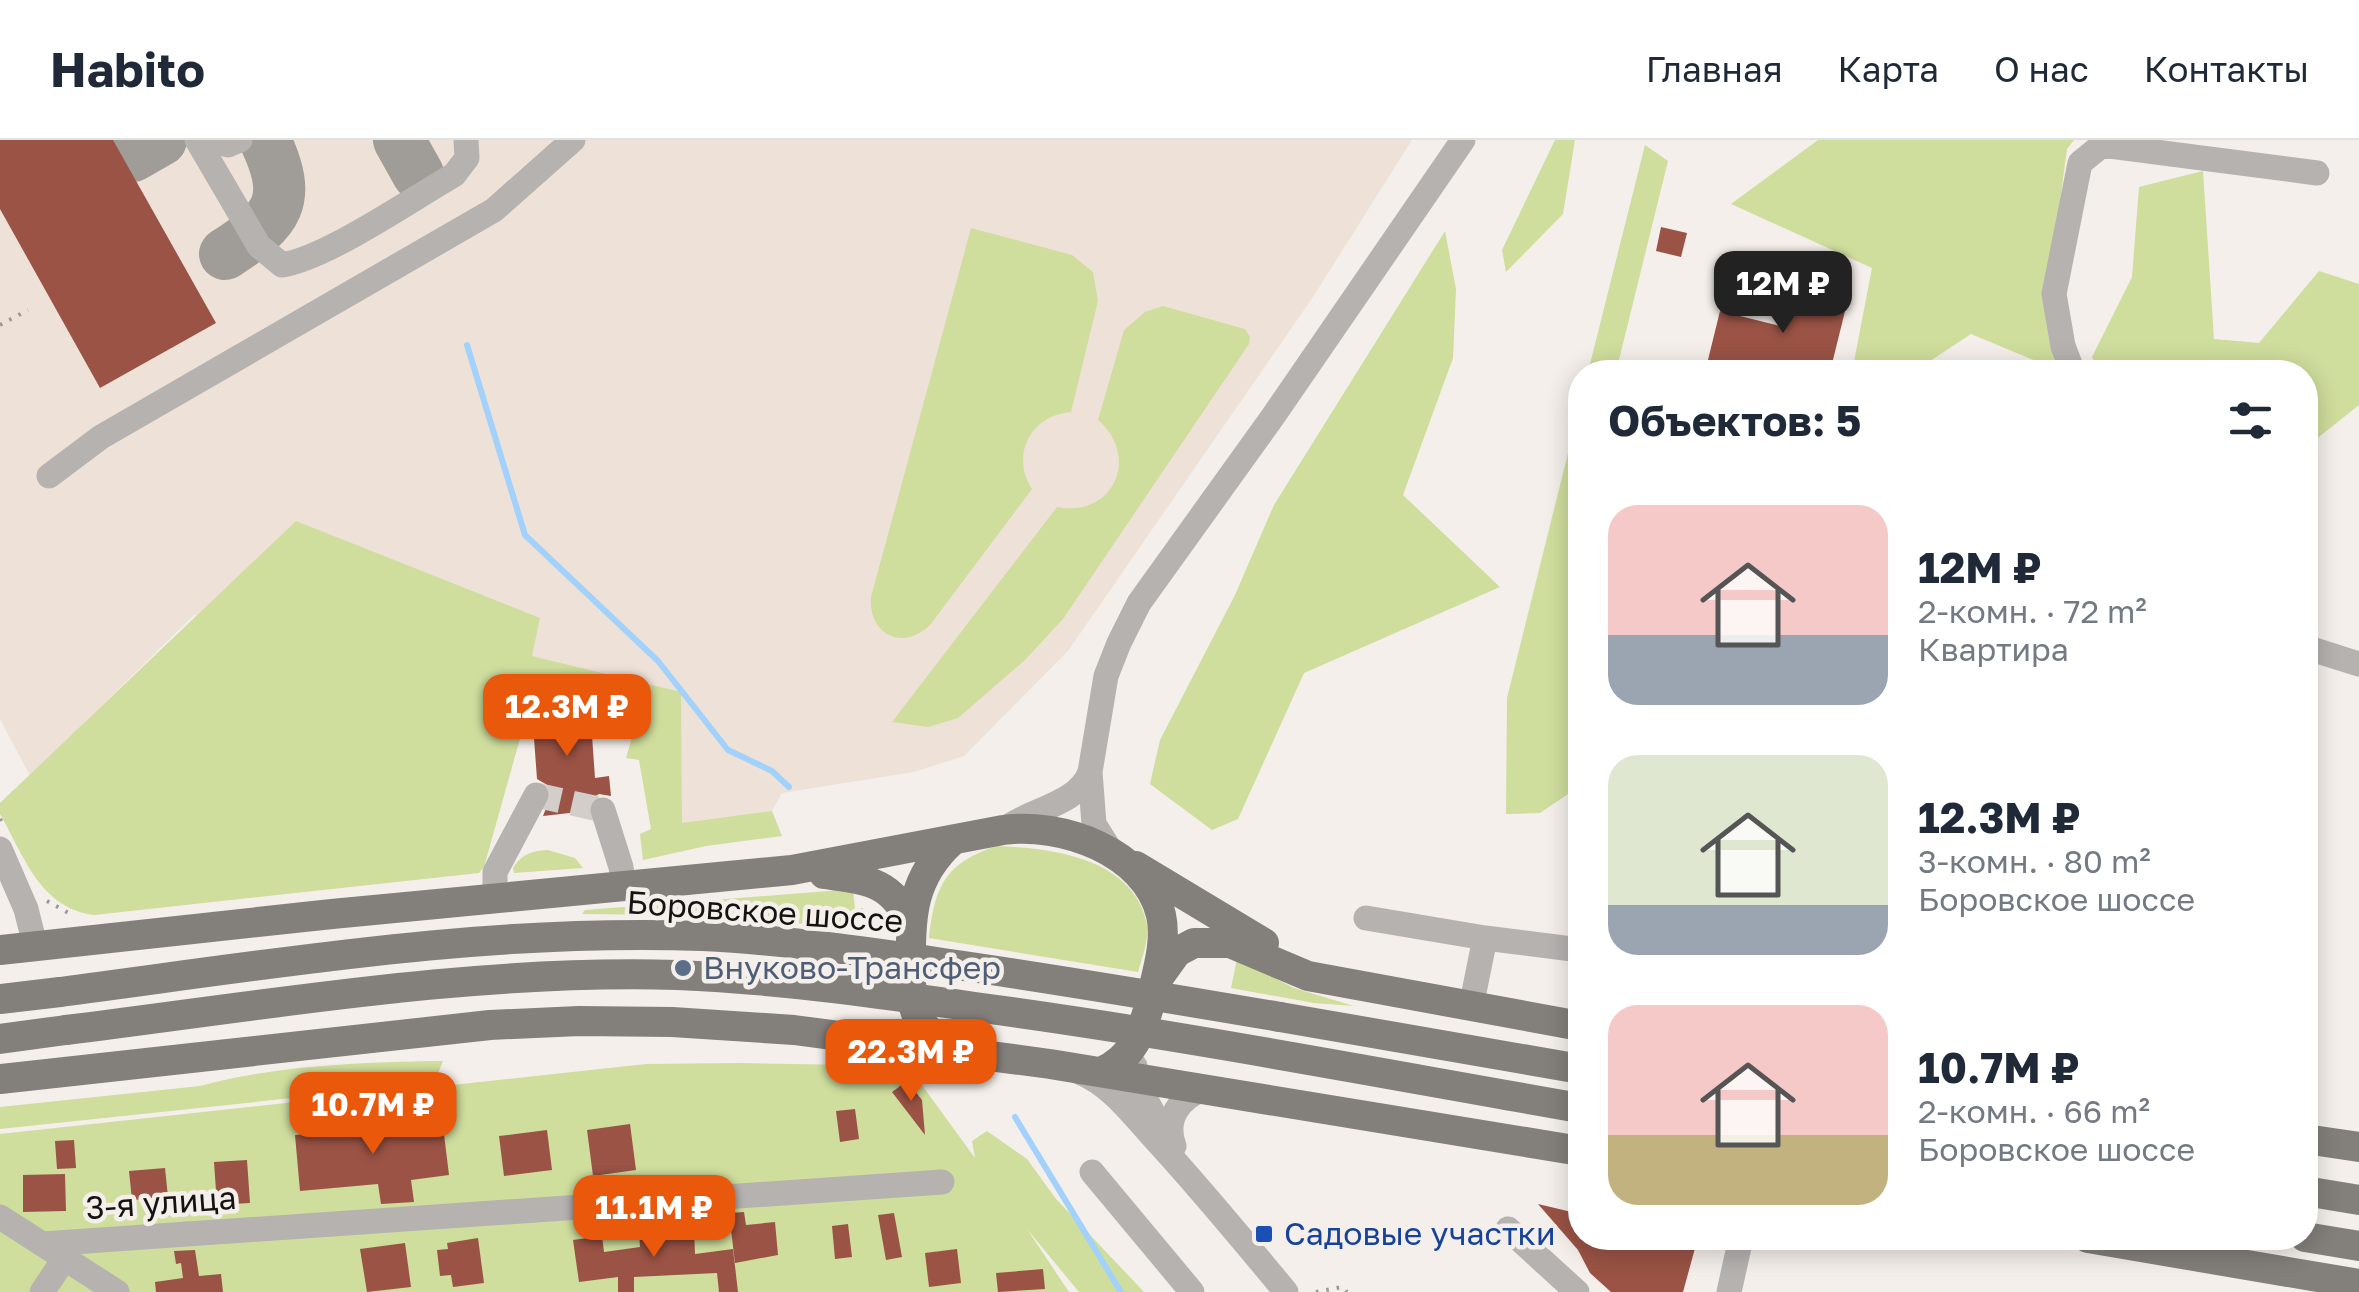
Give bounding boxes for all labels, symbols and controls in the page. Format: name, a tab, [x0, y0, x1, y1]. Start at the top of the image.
text: Habito	[50, 40, 205, 98]
text: Главная	[1646, 48, 1783, 90]
text: Карта	[1838, 48, 1939, 90]
text: О нас	[1994, 48, 2089, 90]
text: Контакты	[2144, 48, 2309, 90]
pin: 12M ₽	[1713, 251, 1853, 336]
text: 12M ₽	[1736, 264, 1830, 302]
icon: filters	[2223, 393, 2278, 448]
text: Объектов: 5	[1608, 395, 1861, 445]
text: 12M ₽	[1918, 542, 2041, 592]
icon: home	[1688, 545, 1808, 665]
text: 2-комн. · 72 m²	[1918, 592, 2147, 630]
text: Квартира	[1918, 630, 2069, 668]
pin: 12.3M ₽	[475, 674, 659, 759]
text: 12.3M ₽	[505, 687, 629, 725]
text: 12.3M ₽	[1918, 792, 2081, 842]
icon: home	[1688, 795, 1808, 915]
text: 3-комн. · 80 m²	[1918, 842, 2151, 880]
text: Боровское шоссе	[1918, 880, 2195, 918]
street label: Боровское шоссе	[626, 882, 905, 940]
place label: Внуково-Трансфер	[703, 948, 1001, 986]
marker: Внуково-Трансфер	[672, 957, 694, 979]
pin: 22.3M ₽	[819, 1019, 1003, 1104]
text: 22.3M ₽	[848, 1032, 974, 1070]
text: 10.7M ₽	[1918, 1042, 2080, 1092]
icon: home	[1688, 1045, 1808, 1165]
pin: 10.7M ₽	[281, 1072, 465, 1157]
text: 10.7M ₽	[311, 1085, 435, 1123]
text: 2-комн. · 66 m²	[1918, 1092, 2150, 1130]
text: Боровское шоссе	[1918, 1130, 2195, 1168]
pin: 11.1M ₽	[562, 1175, 746, 1260]
street label: 3-я улица	[84, 1178, 238, 1226]
text: 11.1M ₽	[595, 1188, 713, 1226]
place label: Садовые участки	[1284, 1214, 1556, 1252]
marker: Садовые участки	[1253, 1223, 1275, 1245]

